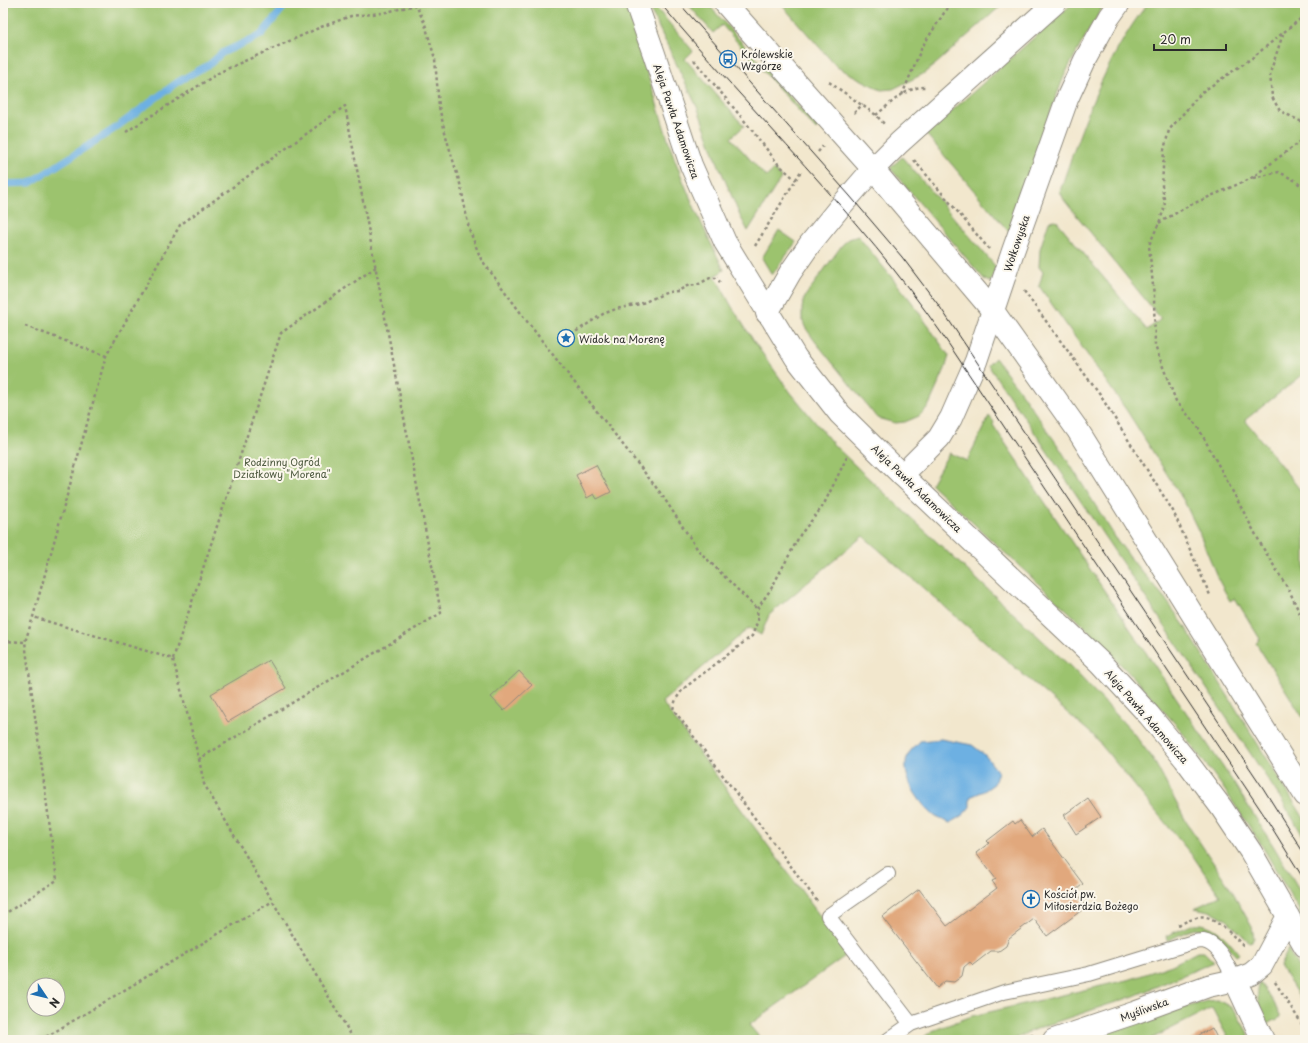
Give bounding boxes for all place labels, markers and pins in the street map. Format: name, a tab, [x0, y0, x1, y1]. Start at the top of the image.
place label: Królewskie Wzgórze	[741, 46, 793, 73]
bus stop icon: Królewskie Wzgórze	[718, 49, 738, 69]
place icon: Widok na Morenę	[556, 328, 576, 348]
place label: Widok na Morenę	[579, 331, 665, 346]
place label: Kościół pw. Miłosierdzia Bożego	[1044, 886, 1139, 913]
church icon: Kościół pw. Miłosierdzia Bożego	[1021, 889, 1041, 909]

